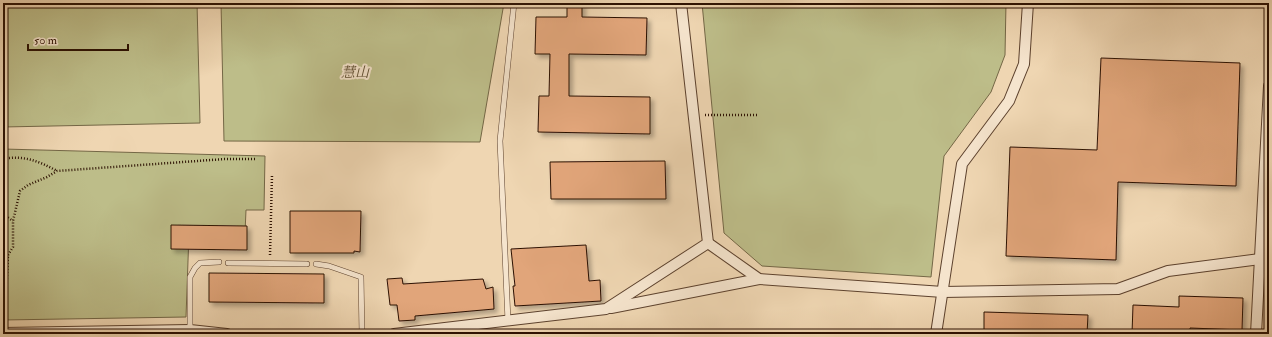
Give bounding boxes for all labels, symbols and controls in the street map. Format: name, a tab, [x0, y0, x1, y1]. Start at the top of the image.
scale bar	[28, 26, 128, 52]
text: 50 m	[34, 33, 58, 48]
park label: 慧山	[341, 64, 370, 81]

